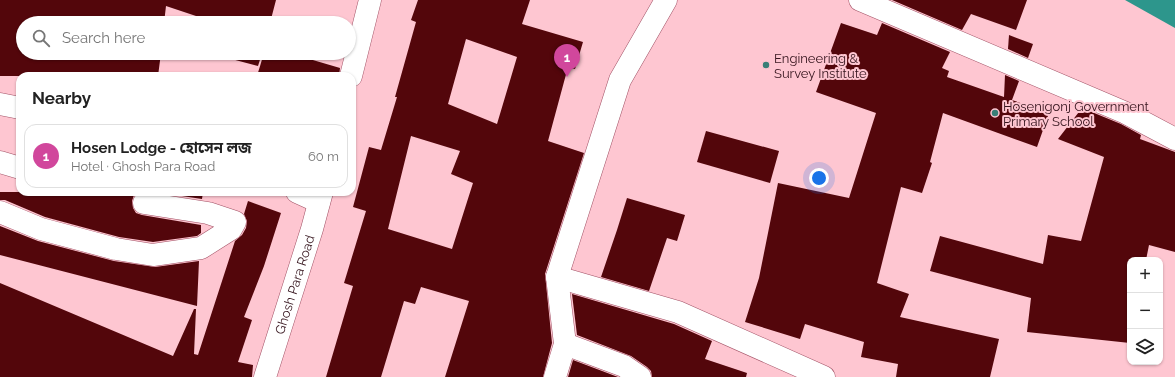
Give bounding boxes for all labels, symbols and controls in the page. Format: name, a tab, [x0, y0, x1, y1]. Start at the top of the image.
search box	[16, 16, 356, 60]
icon: search	[30, 27, 52, 49]
text: Search here	[62, 29, 145, 47]
pin: 1	[554, 44, 580, 77]
place label: Engineering & Survey Institute	[774, 51, 867, 81]
marker: Engineering & Survey Institute	[761, 60, 771, 70]
text: Nearby	[32, 88, 91, 108]
place label: Hosenigonj Government Primary School	[1003, 99, 1149, 129]
marker: Hosenigonj Government Primary School	[990, 108, 1000, 118]
text: Hosen Lodge - হোসেন লজ	[71, 139, 252, 157]
text: 1	[43, 149, 49, 164]
text: 60 m	[308, 149, 339, 164]
text: Hotel · Ghosh Para Road	[71, 159, 215, 174]
your location	[809, 168, 829, 188]
street label: Ghosh Para Road	[272, 233, 317, 336]
map controls	[1127, 257, 1163, 365]
button: +	[1127, 257, 1163, 293]
button: −	[1127, 293, 1163, 329]
button: layers	[1127, 329, 1163, 365]

